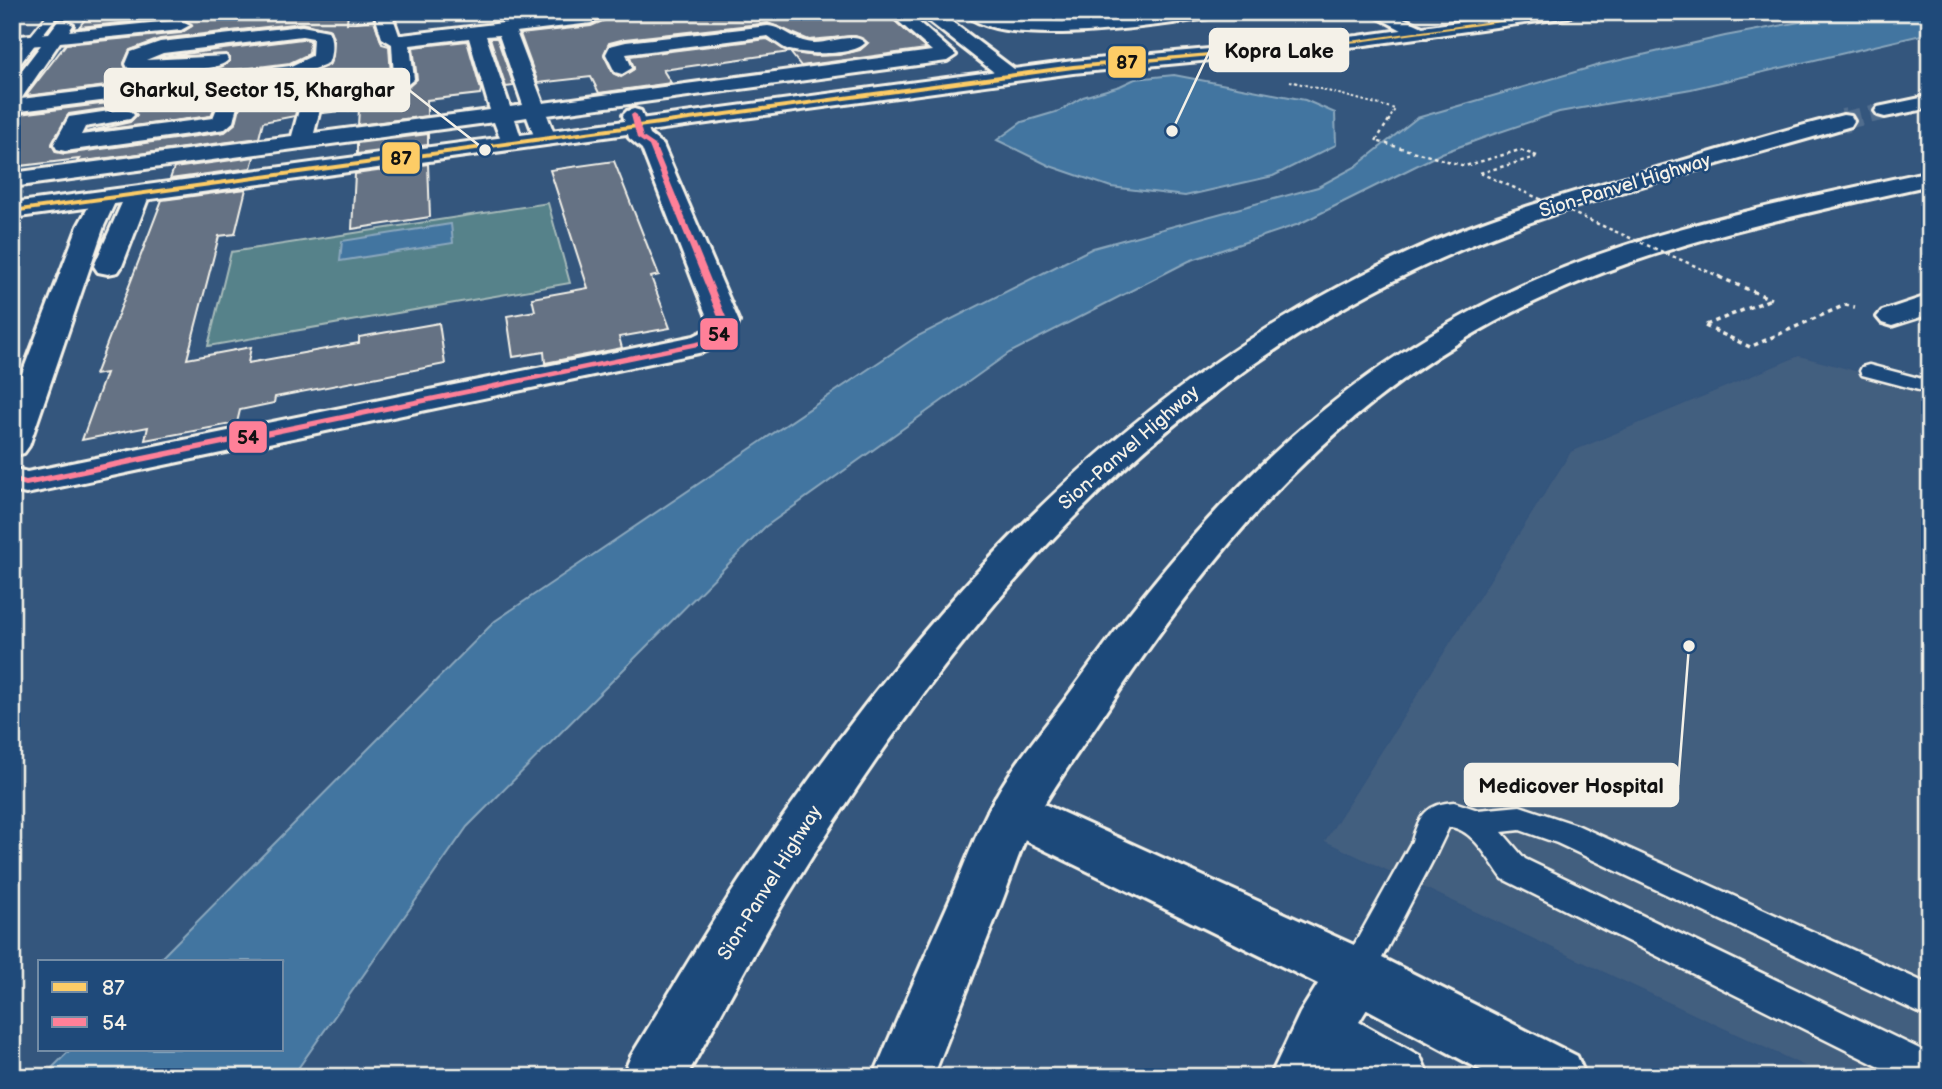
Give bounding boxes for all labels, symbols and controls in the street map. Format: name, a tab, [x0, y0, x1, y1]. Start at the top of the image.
callout: Kopra Lake	[1210, 29, 1348, 71]
text: Kopra Lake	[1224, 39, 1334, 64]
line badge: 87	[1107, 45, 1147, 79]
text: 87	[1116, 52, 1138, 75]
callout: Gharkul, Sector 15, Kharghar	[105, 69, 409, 111]
text: Gharkul, Sector 15, Kharghar	[119, 78, 395, 103]
line badge: 87	[381, 141, 421, 175]
text: 87	[390, 148, 412, 171]
street label: Sion-Panvel Highway	[1536, 149, 1714, 223]
line badge: 54	[699, 317, 739, 351]
text: 54	[708, 324, 730, 347]
street label: Sion-Panvel Highway	[1054, 381, 1204, 515]
line badge: 54	[228, 420, 268, 454]
text: 54	[237, 427, 259, 450]
callout: Medicover Hospital	[1465, 764, 1678, 806]
text: Medicover Hospital	[1478, 774, 1664, 799]
street label: Sion-Panvel Highway	[713, 801, 827, 965]
legend	[38, 960, 284, 1050]
text: 87	[102, 976, 125, 1001]
text: 54	[102, 1011, 127, 1036]

